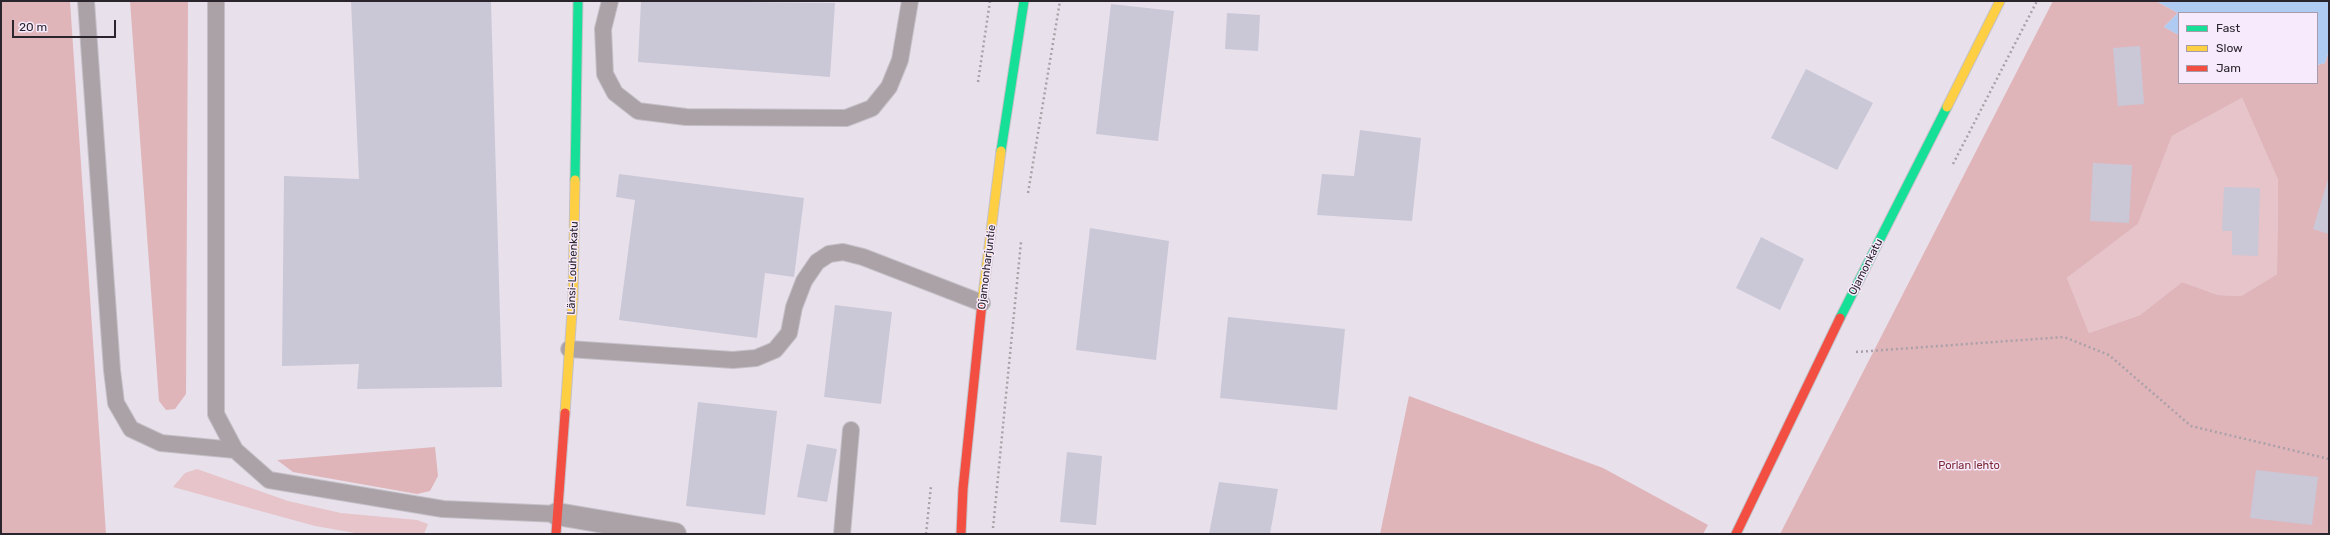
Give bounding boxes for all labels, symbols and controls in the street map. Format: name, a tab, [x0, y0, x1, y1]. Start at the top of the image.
scale bar	[14, 12, 118, 38]
legend	[2178, 12, 2318, 84]
text: 20 m	[19, 20, 47, 34]
text: Fast	[2216, 21, 2240, 35]
text: Slow	[2216, 41, 2243, 55]
text: Jam	[2216, 61, 2241, 75]
street label: Länsi-Louhenkatu	[565, 221, 581, 315]
street label: Ojamonharjuntie	[975, 224, 999, 310]
street label: Ojamonkatu	[1846, 237, 1886, 297]
park label: Porlan lehto	[1938, 459, 2000, 473]

